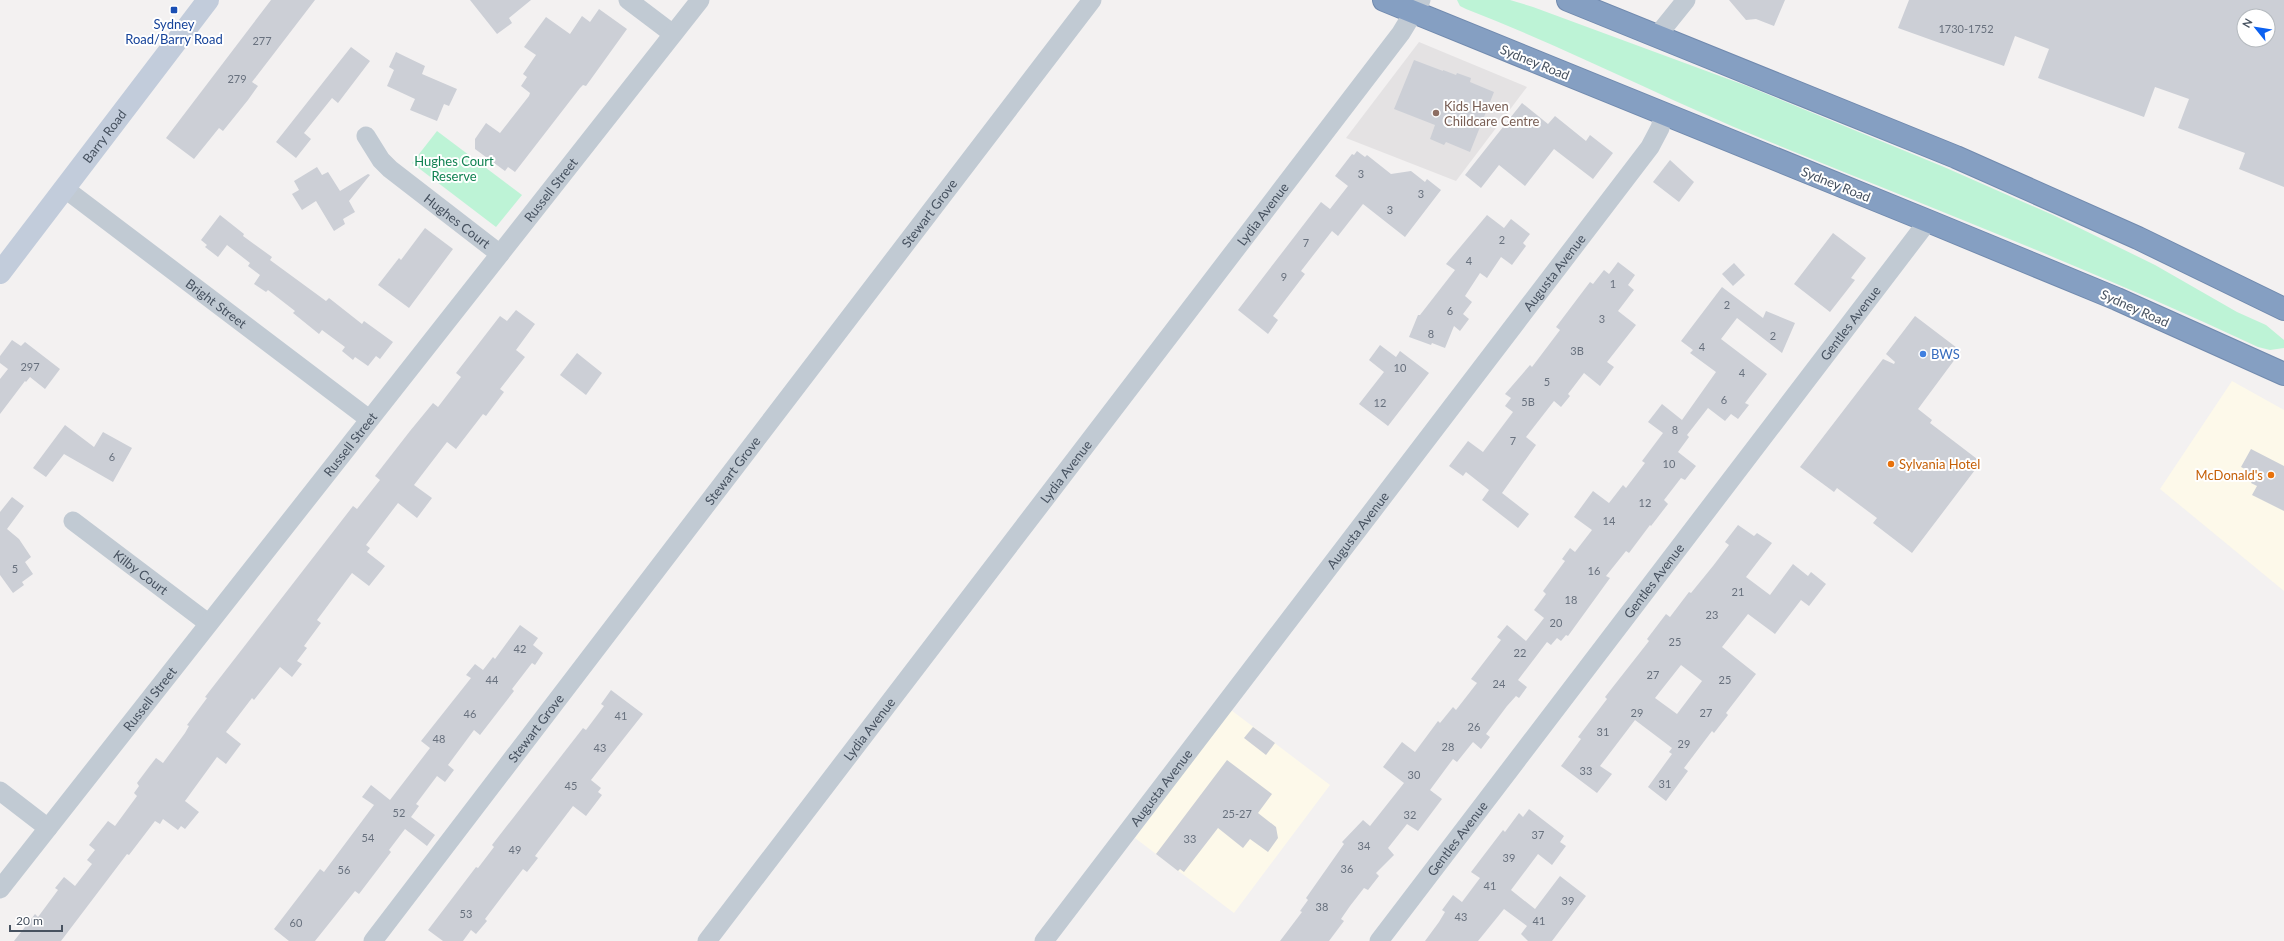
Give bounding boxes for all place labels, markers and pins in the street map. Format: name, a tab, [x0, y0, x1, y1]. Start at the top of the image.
marker: Sydney Road/Barry Road	[169, 5, 179, 15]
place label: Sydney Road/Barry Road	[125, 16, 223, 47]
place label: Kids Haven Childcare Centre	[1444, 98, 1539, 129]
marker: Kids Haven Childcare Centre	[1431, 108, 1441, 118]
place label: BWS	[1931, 346, 1960, 362]
marker: BWS	[1918, 349, 1928, 359]
place label: Sylvania Hotel	[1899, 456, 1980, 472]
marker: Sylvania Hotel	[1886, 459, 1896, 469]
place label: McDonald's	[2196, 467, 2263, 483]
marker: McDonald's	[2266, 470, 2276, 480]

